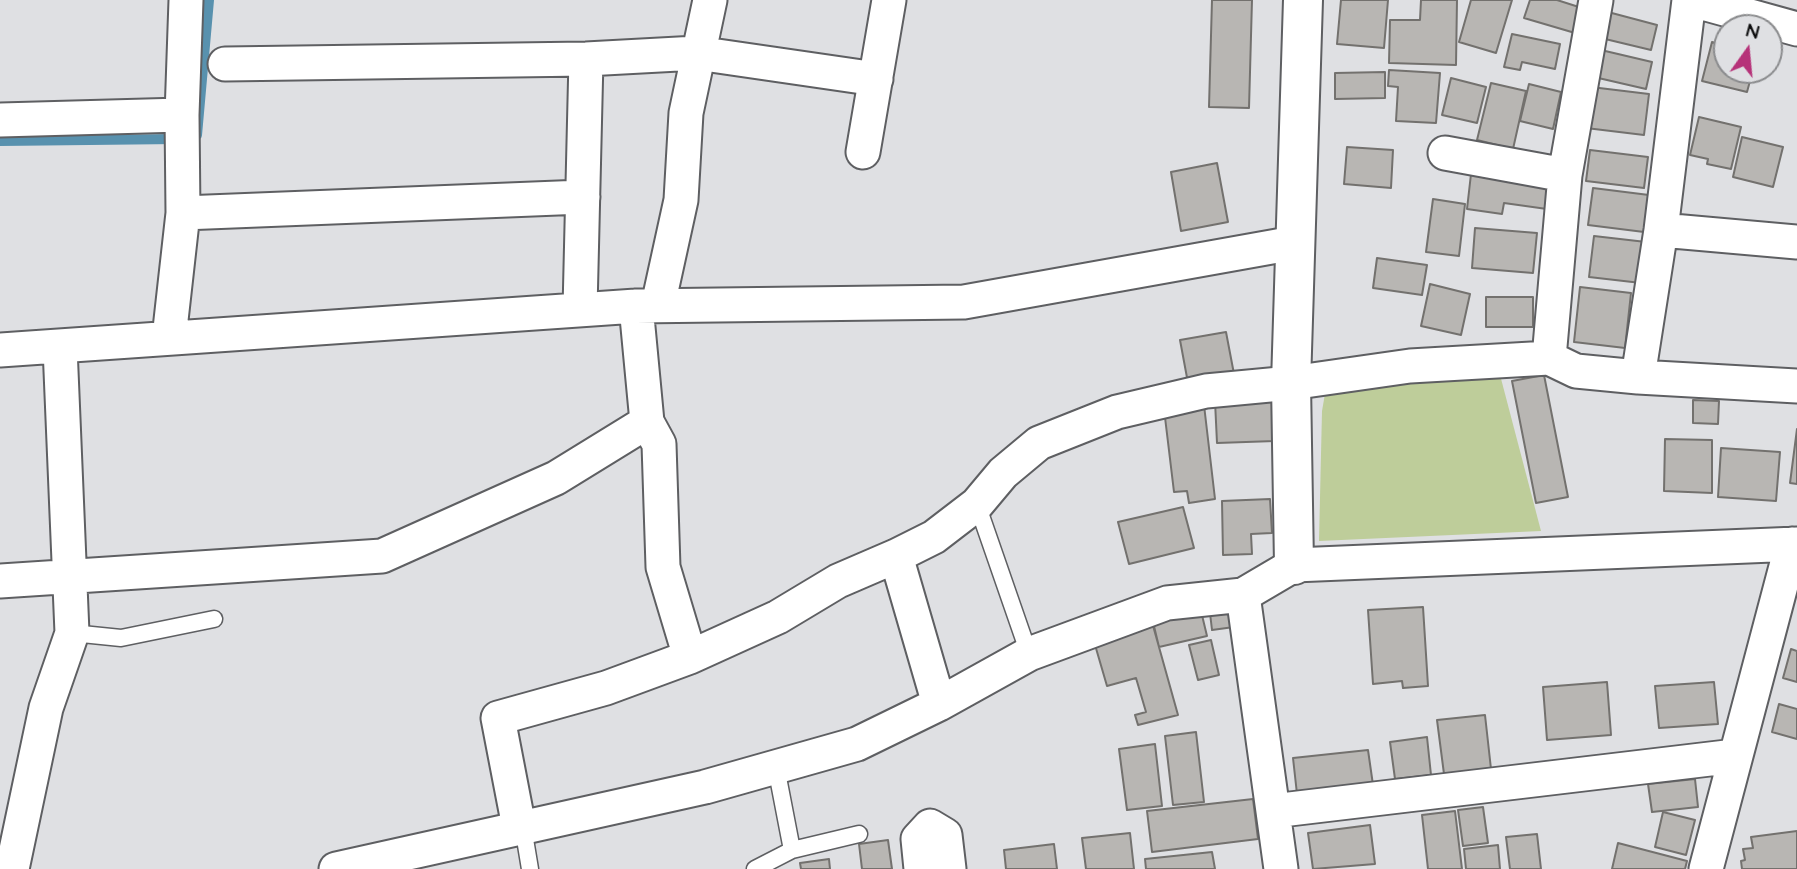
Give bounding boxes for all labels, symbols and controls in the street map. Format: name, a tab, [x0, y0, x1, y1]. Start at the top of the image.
north arrow	[1713, 14, 1783, 84]
text: N	[1743, 17, 1763, 44]

